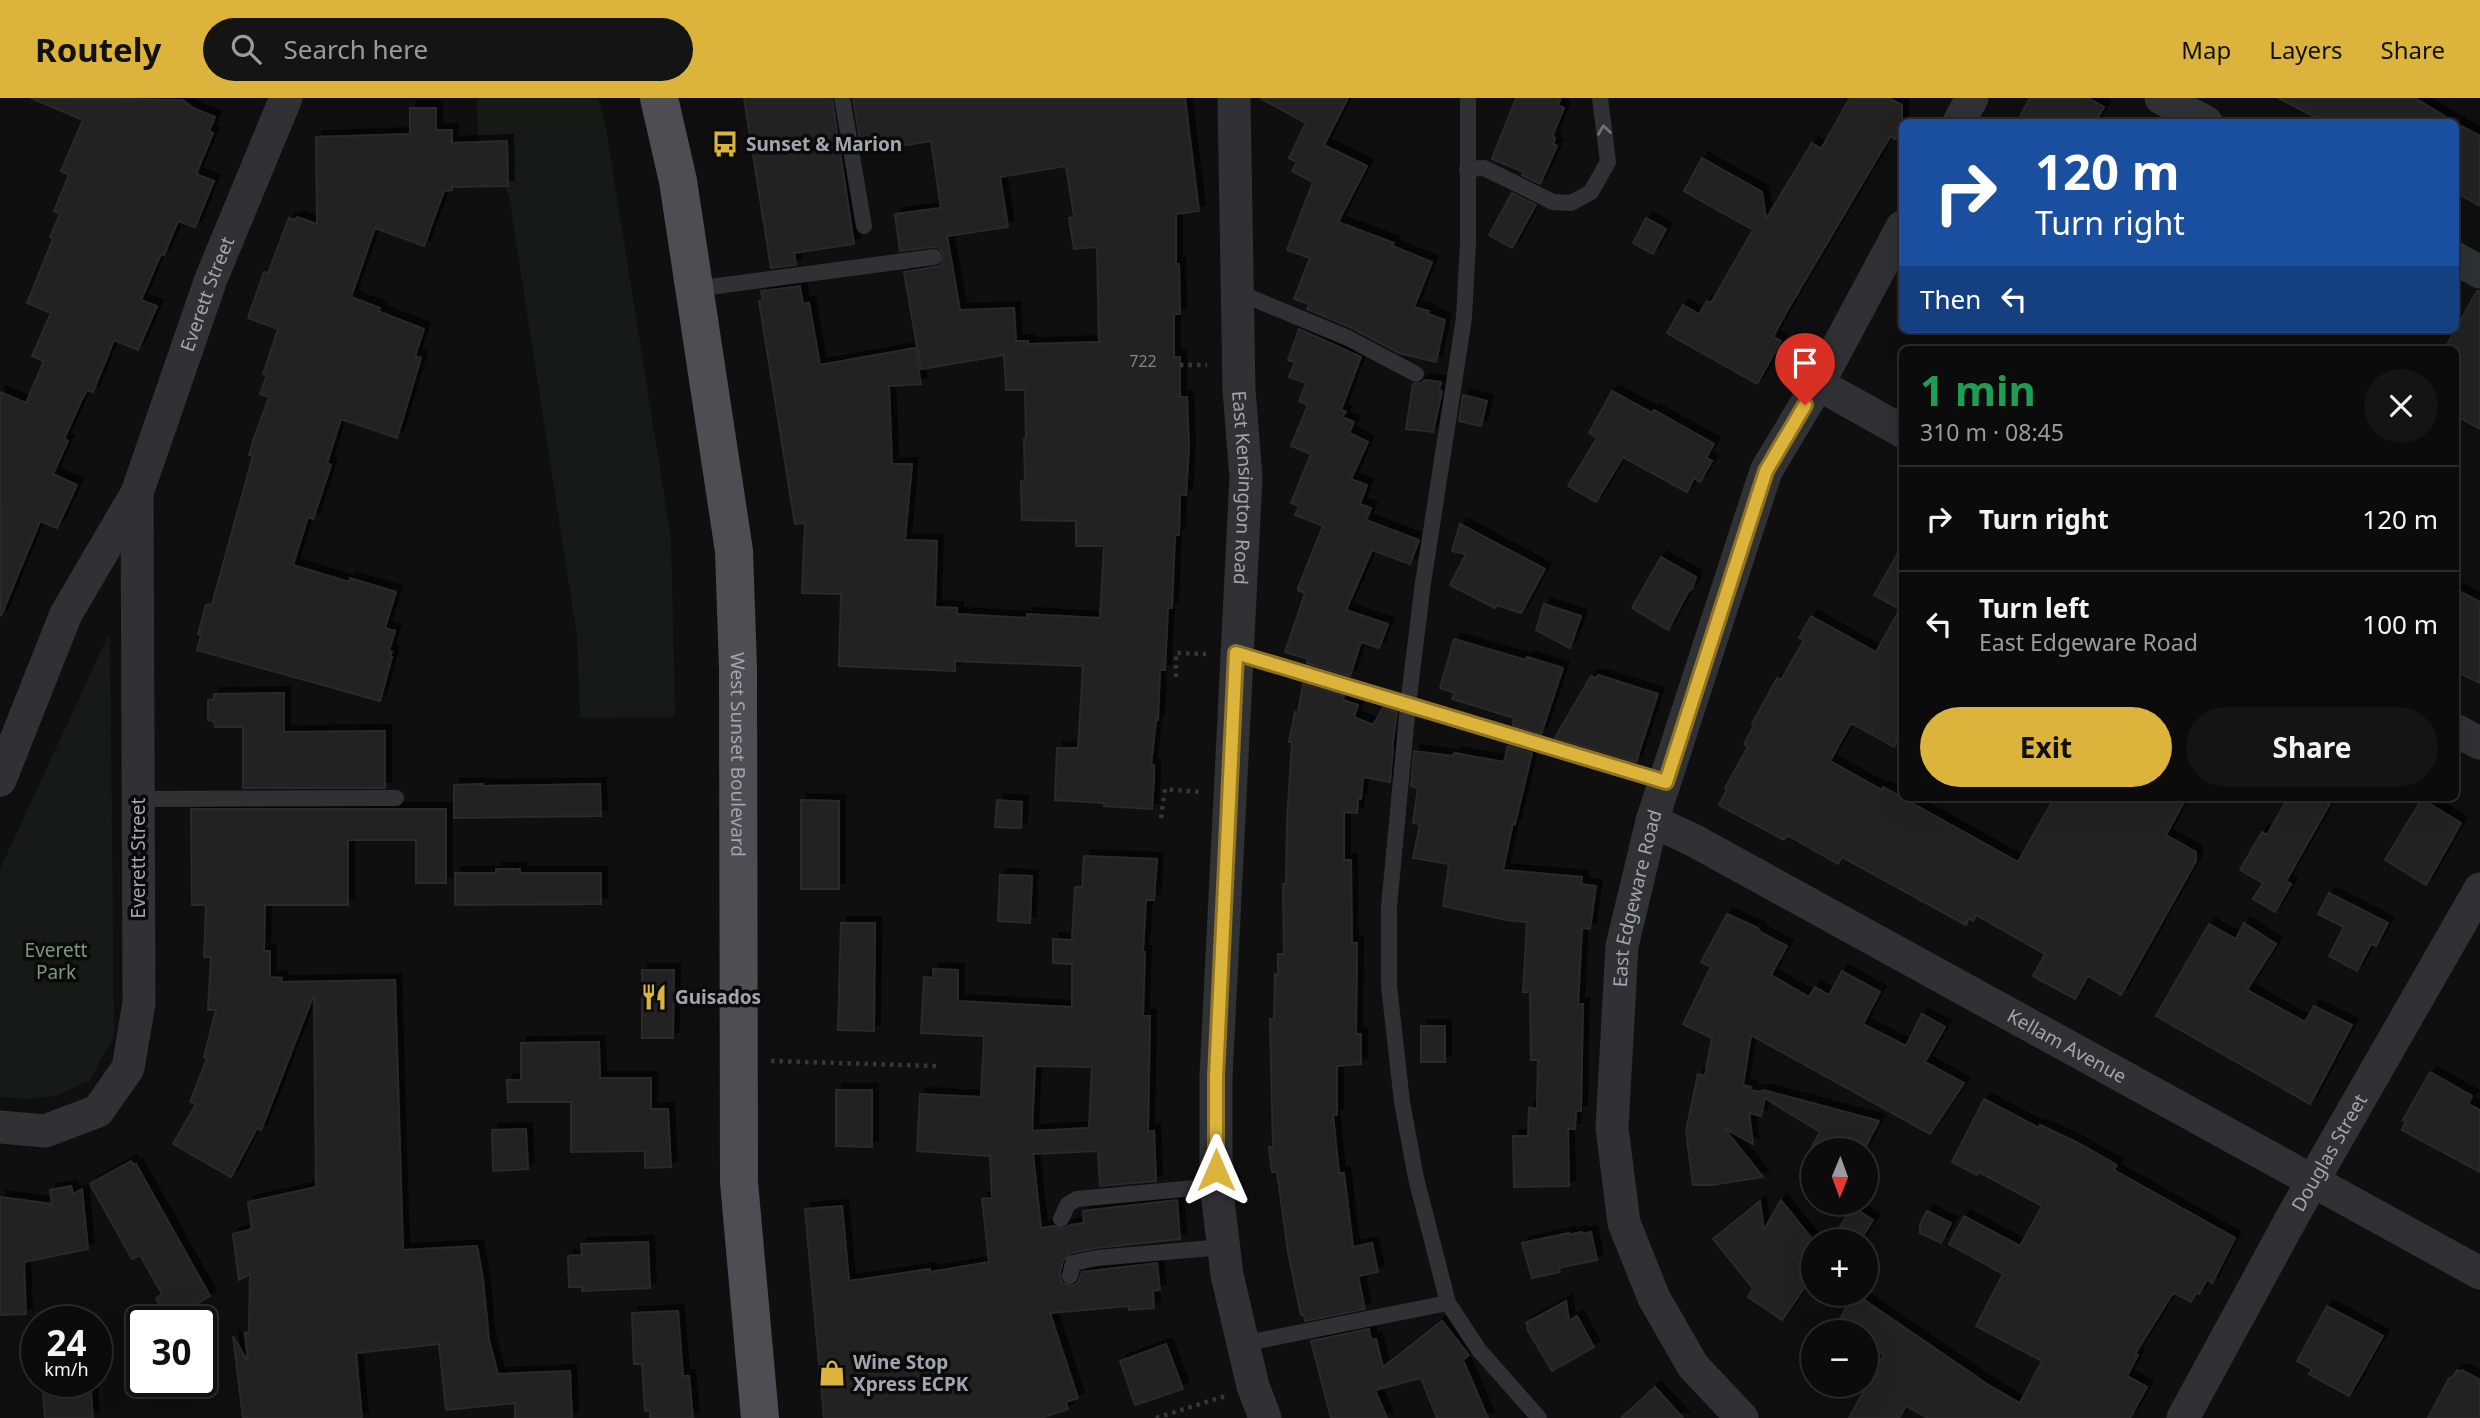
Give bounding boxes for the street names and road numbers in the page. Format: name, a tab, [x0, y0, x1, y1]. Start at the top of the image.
street label: Everett Street	[174, 232, 240, 355]
street label: East Kensington Road	[1226, 390, 1259, 585]
street label: West Sunset Boulevard	[724, 652, 751, 857]
street label: Everett Street	[125, 797, 151, 918]
street label: East Edgeware Road	[1607, 806, 1668, 988]
street label: Kellam Avenue	[2003, 1002, 2131, 1089]
street label: Douglas Street	[2285, 1089, 2373, 1216]

